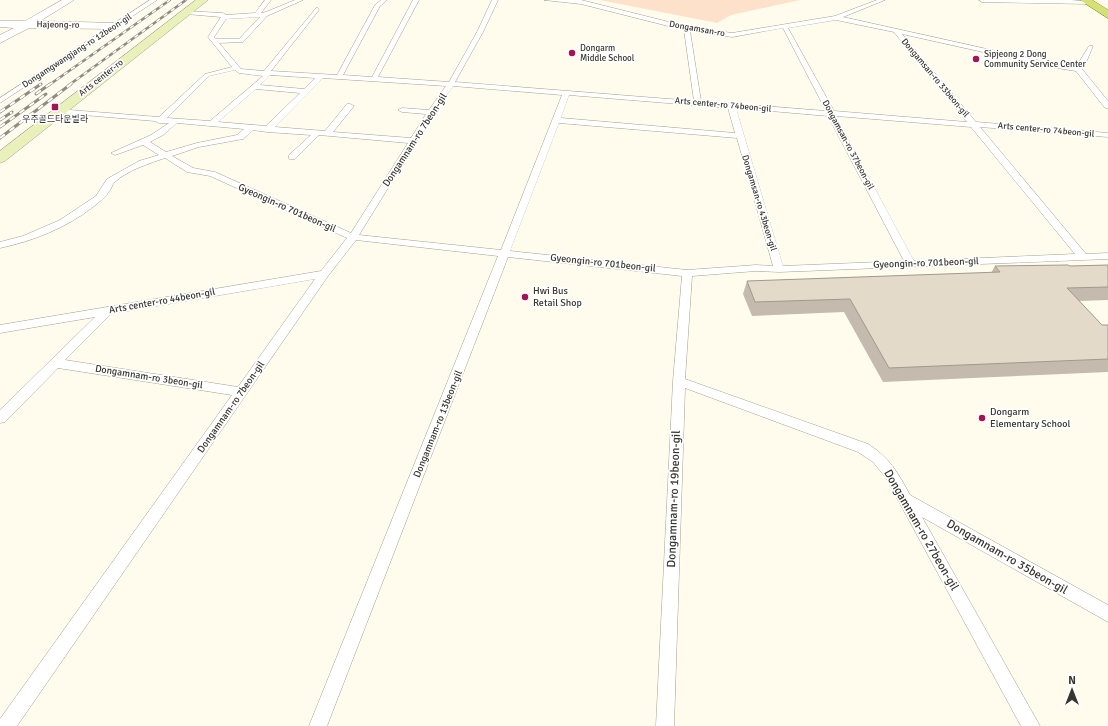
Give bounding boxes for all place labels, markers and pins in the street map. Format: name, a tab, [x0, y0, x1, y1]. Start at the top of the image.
place label: Dongarm Middle School	[580, 43, 635, 64]
marker: Dongarm Middle School	[567, 48, 577, 58]
place label: Sipjeong 2 Dong Community Service Center	[984, 49, 1087, 70]
marker: Sipjeong 2 Dong Community Service Center	[971, 54, 981, 64]
marker: 우주골드타운빌라	[50, 102, 60, 112]
place label: 우주골드타운빌라	[22, 114, 89, 125]
place label: Hwi Bus Retail Shop	[533, 285, 582, 309]
marker: Hwi Bus Retail Shop	[520, 292, 530, 302]
place label: Dongarm Elementary School	[990, 406, 1070, 430]
marker: Dongarm Elementary School	[977, 413, 987, 423]

